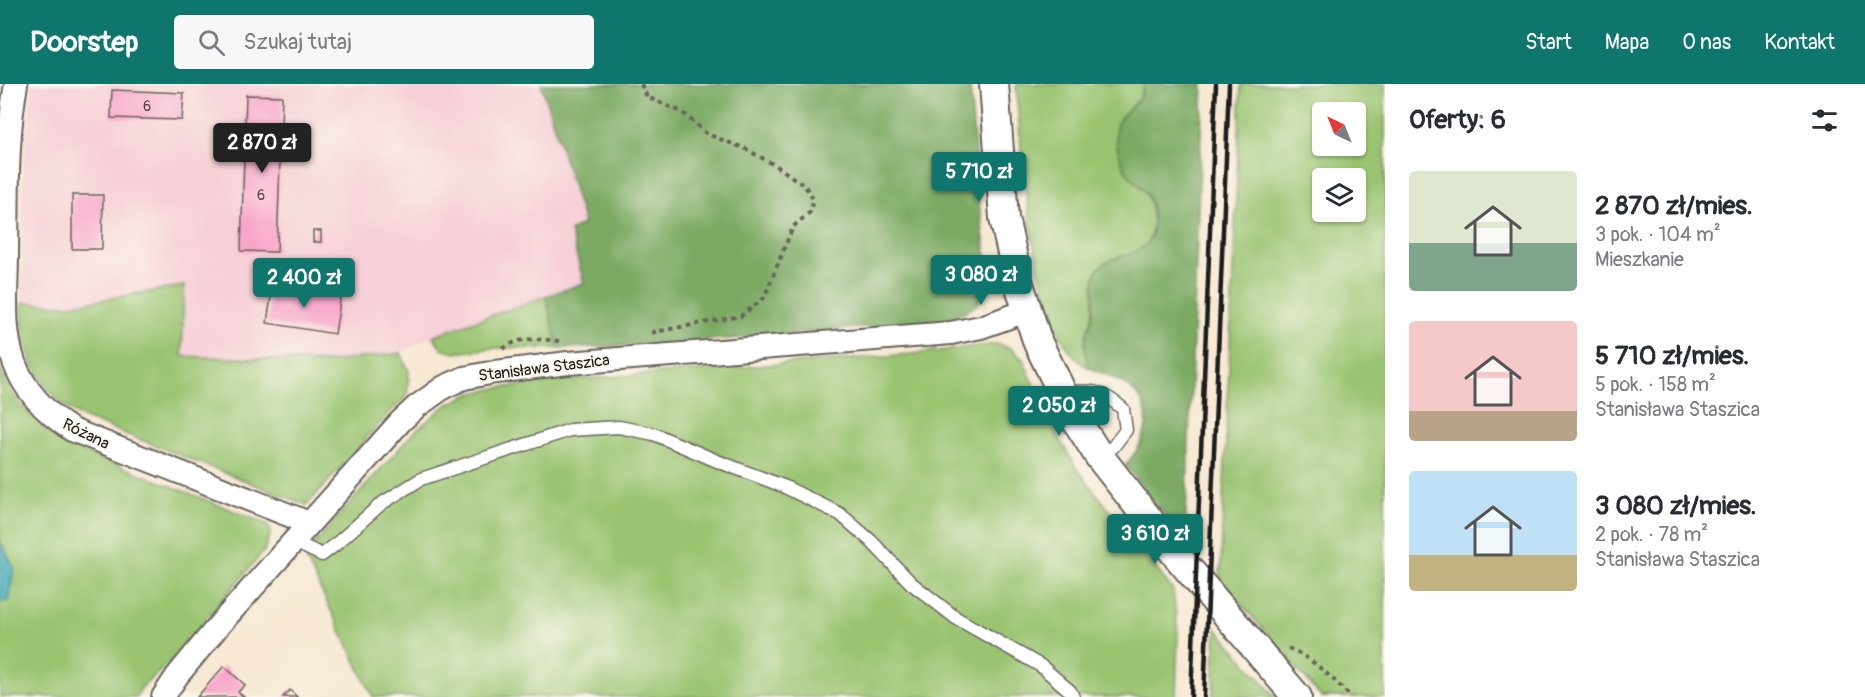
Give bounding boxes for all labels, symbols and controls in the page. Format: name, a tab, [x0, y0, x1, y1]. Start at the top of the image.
search box	[174, 15, 594, 69]
text: Doorstep	[30, 25, 138, 60]
icon: search	[195, 26, 228, 59]
text: Szukaj tutaj	[243, 28, 352, 56]
text: Start	[1525, 29, 1572, 56]
text: Mapa	[1605, 29, 1649, 56]
text: O nas	[1682, 29, 1731, 56]
text: Kontakt	[1764, 29, 1835, 56]
house number: 6	[143, 98, 151, 115]
north arrow	[1312, 102, 1366, 156]
map controls	[1312, 102, 1366, 222]
text: Oferty: 6	[1409, 104, 1506, 136]
icon: filters	[1808, 104, 1841, 137]
pin: 2 870 zł	[200, 123, 324, 174]
text: 2 870 zł	[227, 130, 297, 155]
pin: 5 710 zł	[917, 152, 1041, 203]
text: 5 710 zł	[946, 159, 1012, 184]
button: layers	[1312, 168, 1366, 222]
house number: 6	[257, 187, 265, 204]
text: 2 870 zł/mies.	[1595, 190, 1753, 222]
icon: home	[1457, 195, 1529, 267]
text: 3 pok. · 104 m²	[1595, 222, 1721, 247]
text: Mieszkanie	[1595, 247, 1684, 272]
pin: 3 080 zł	[919, 255, 1043, 306]
pin: 2 400 zł	[242, 258, 366, 309]
text: 3 080 zł	[945, 262, 1017, 287]
text: 2 400 zł	[267, 265, 341, 290]
text: 5 710 zł/mies.	[1595, 340, 1749, 372]
icon: home	[1457, 345, 1529, 417]
street label: Stanisława Staszica	[477, 350, 611, 386]
text: 5 pok. · 158 m²	[1595, 372, 1716, 397]
pin: 2 050 zł	[997, 386, 1121, 437]
text: 2 050 zł	[1022, 393, 1096, 418]
text: Stanisława Staszica	[1595, 397, 1760, 422]
street label: Różana	[59, 414, 113, 454]
text: 3 080 zł/mies.	[1595, 490, 1757, 522]
icon: home	[1457, 495, 1529, 567]
pin: 3 610 zł	[1093, 514, 1217, 565]
text: 3 610 zł	[1121, 521, 1189, 546]
text: 2 pok. · 78 m²	[1595, 522, 1708, 547]
text: Stanisława Staszica	[1595, 547, 1760, 572]

